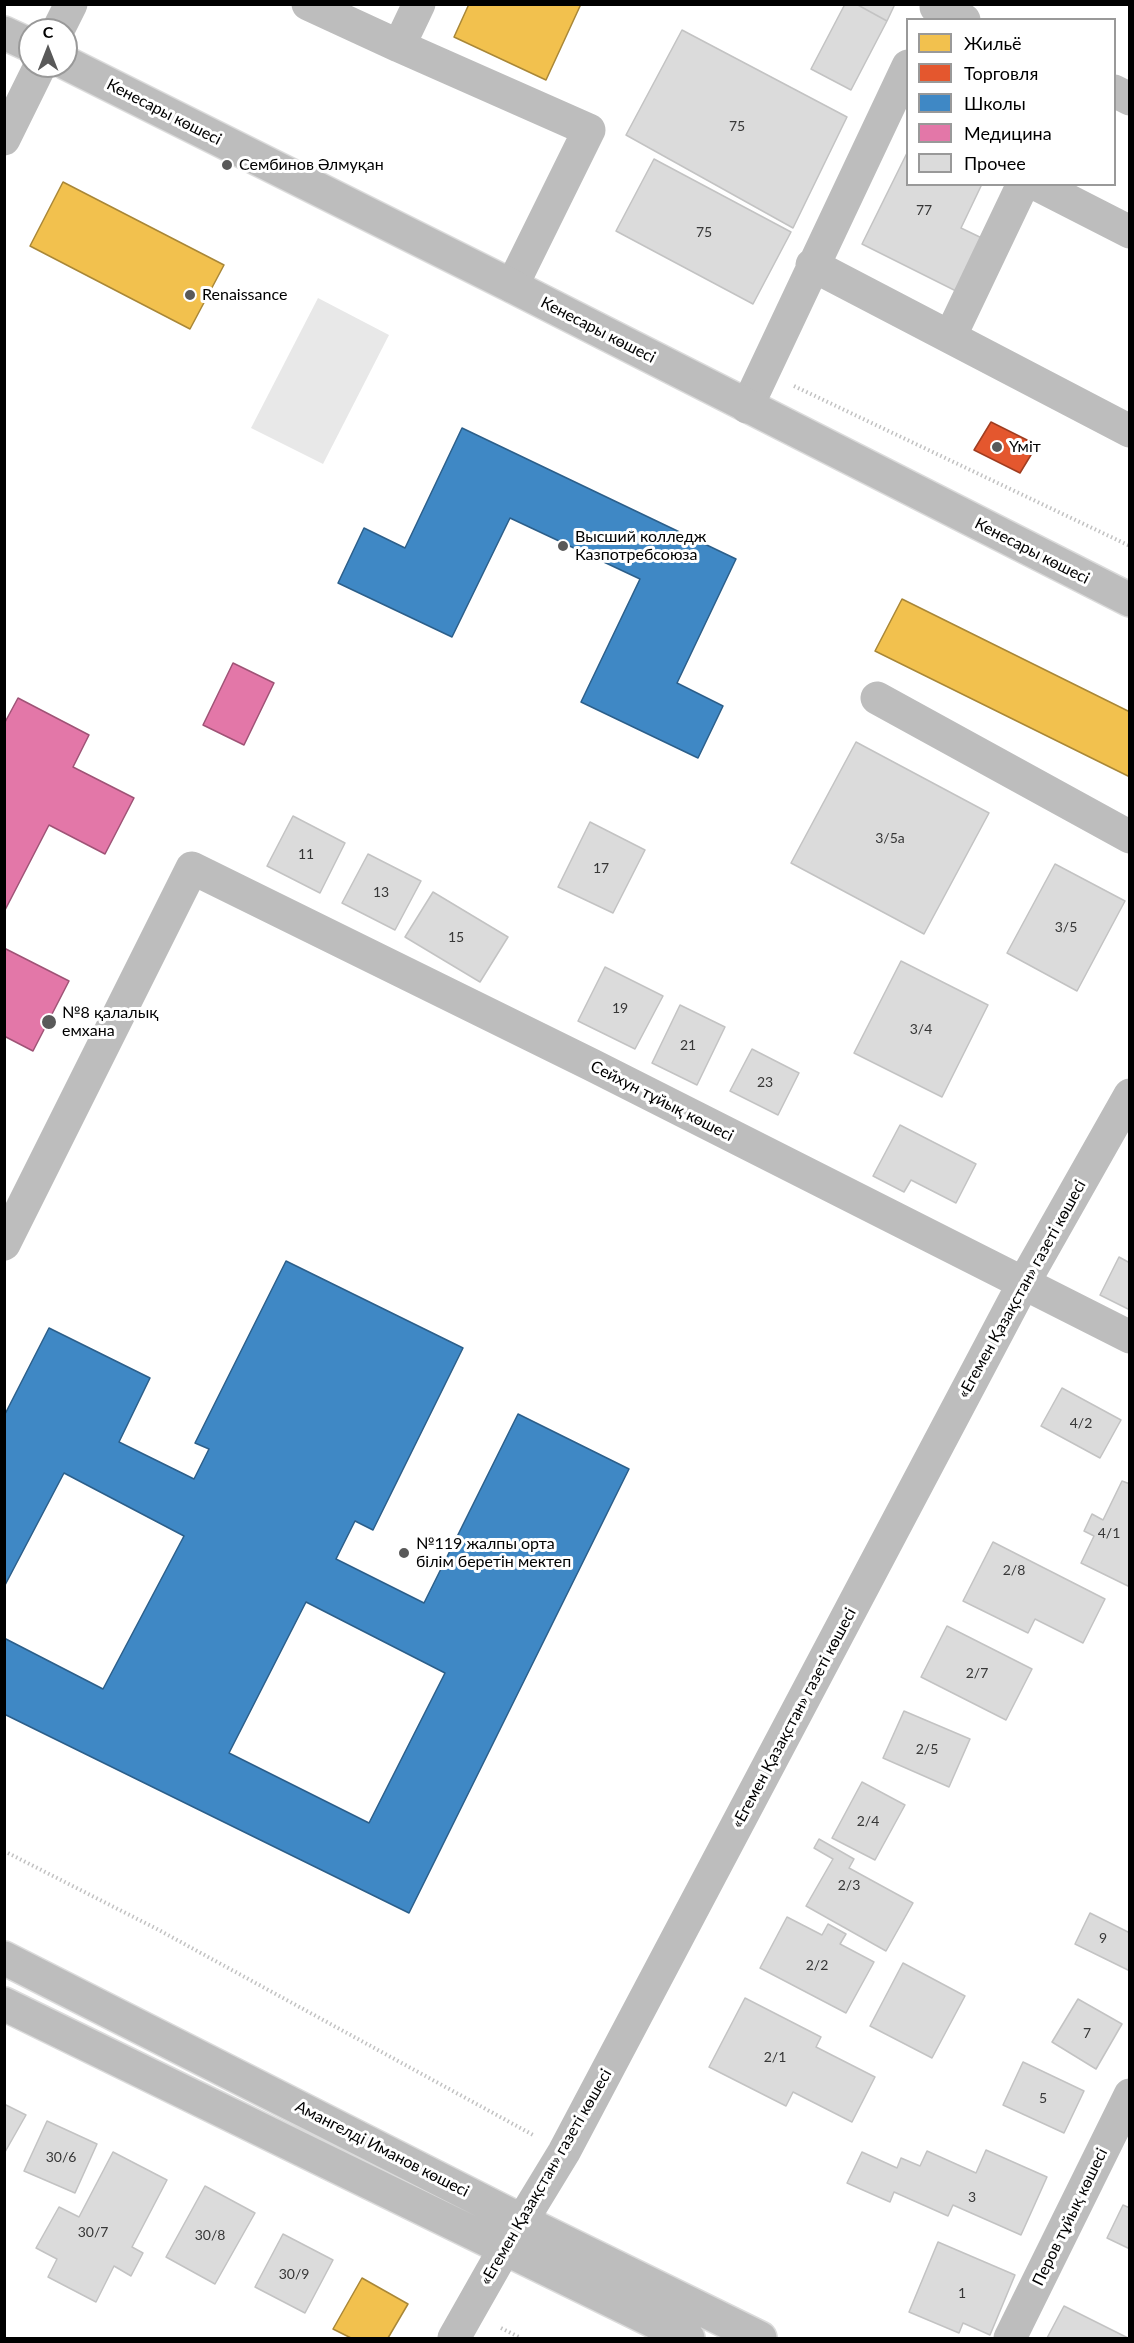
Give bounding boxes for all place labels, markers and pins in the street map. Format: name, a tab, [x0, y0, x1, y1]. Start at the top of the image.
place label: Сембинов Әлмуқан	[239, 155, 384, 175]
marker: Сембинов Әлмуқан	[220, 158, 234, 172]
place label: Renaissance	[202, 285, 287, 305]
marker: Renaissance	[183, 288, 197, 302]
place label: Үміт	[1009, 437, 1041, 457]
marker: Үміт	[990, 440, 1004, 454]
place label: Высший колледж Казпотребсоюза	[575, 527, 706, 565]
marker: Высший колледж Казпотребсоюза	[556, 539, 570, 553]
place label: №8 қалалық емхана	[62, 1003, 158, 1041]
marker: №8 қалалық емхана	[40, 1013, 58, 1031]
place label: №119 жалпы орта білім беретін мектеп	[416, 1534, 571, 1572]
marker: №119 жалпы орта білім беретін мектеп	[397, 1546, 411, 1560]

